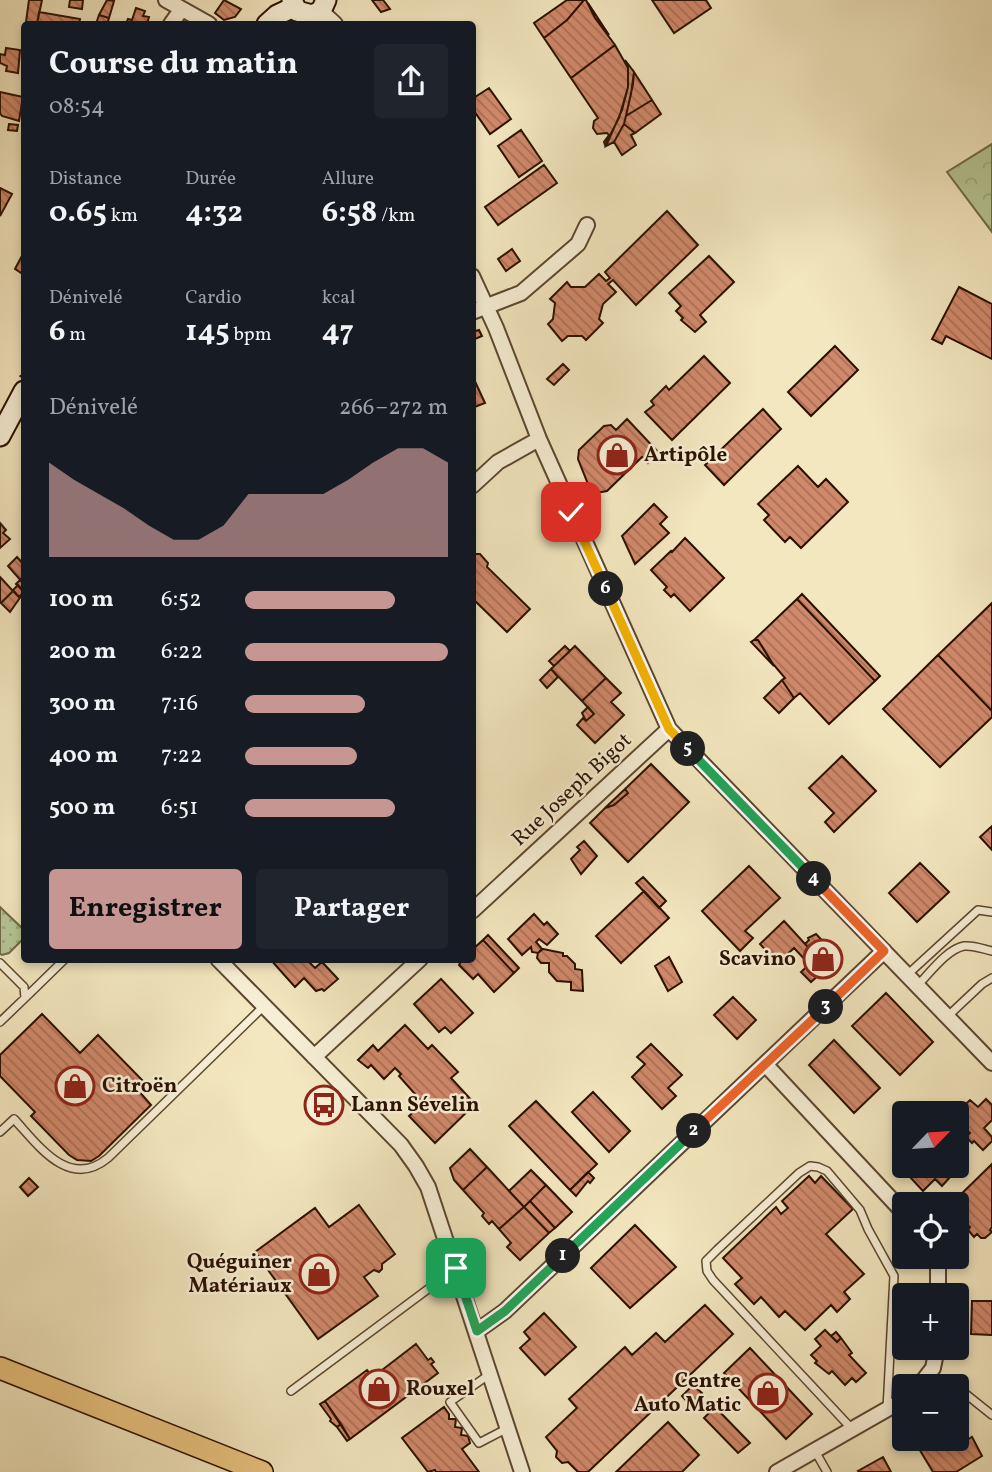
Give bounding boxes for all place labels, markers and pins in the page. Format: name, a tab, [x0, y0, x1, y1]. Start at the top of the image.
shop icon: Artipôle	[596, 434, 638, 476]
place label: Artipôle	[644, 441, 727, 470]
pin	[541, 482, 601, 542]
pin: 6	[588, 572, 624, 606]
pin: 5	[670, 732, 706, 766]
pin: 4	[796, 862, 832, 896]
shop icon: Scavino	[802, 938, 844, 980]
place label: Scavino	[719, 945, 796, 974]
pin: 3	[808, 990, 844, 1024]
shop icon: Citroën	[54, 1065, 96, 1107]
place label: Citroën	[102, 1072, 178, 1101]
bus stop icon: Lann Sévelin	[303, 1084, 345, 1126]
place label: Lann Sévelin	[351, 1091, 480, 1120]
pin: 2	[676, 1114, 712, 1148]
pin	[426, 1238, 486, 1298]
pin: 1	[546, 1238, 580, 1274]
place label: Quéguiner Matériaux	[187, 1248, 292, 1301]
shop icon: Quéguiner Matériaux	[298, 1253, 340, 1295]
place label: Centre Auto Matic	[634, 1367, 741, 1420]
shop icon: Rouxel	[358, 1368, 400, 1410]
shop icon: Centre Auto Matic	[747, 1372, 789, 1414]
place label: Rouxel	[406, 1375, 474, 1404]

